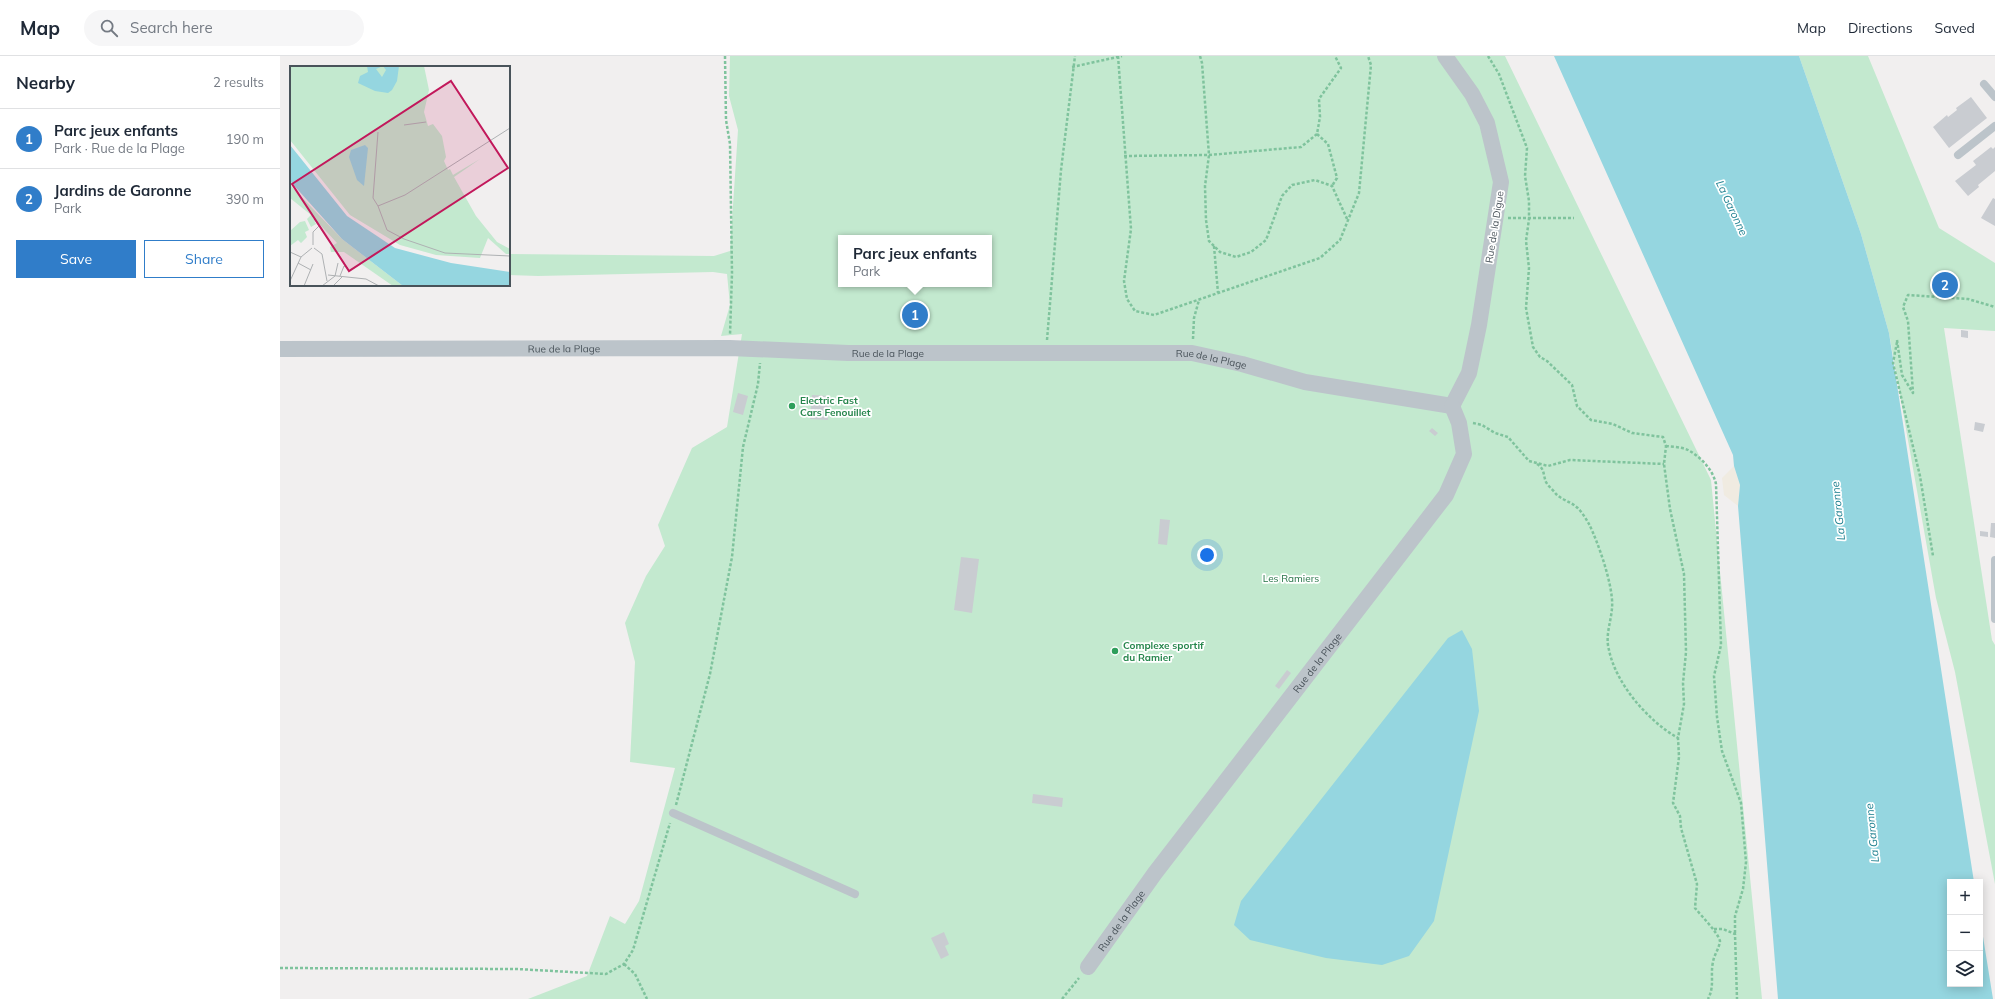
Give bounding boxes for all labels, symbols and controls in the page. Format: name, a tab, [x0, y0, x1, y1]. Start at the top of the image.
search box	[84, 10, 364, 46]
text: Map	[20, 16, 60, 40]
icon: search	[98, 17, 120, 39]
text: Search here	[130, 18, 213, 37]
text: Map	[1797, 19, 1826, 37]
text: Directions	[1848, 19, 1913, 37]
text: Saved	[1935, 19, 1975, 37]
inset map	[290, 66, 510, 286]
text: Nearby	[16, 72, 75, 93]
text: 2 results	[213, 74, 264, 90]
text: Parc jeux enfants	[54, 121, 178, 140]
text: 1	[25, 131, 33, 147]
text: 190 m	[226, 131, 264, 147]
text: Park · Rue de la Plage	[54, 140, 185, 156]
water label: La Garonne	[1713, 178, 1751, 238]
text: Jardins de Garonne	[54, 181, 191, 200]
street label: Rue de la Digue	[1482, 190, 1507, 264]
text: 2	[25, 191, 33, 207]
text: 390 m	[226, 191, 264, 207]
text: Park	[54, 200, 81, 216]
popup	[838, 235, 992, 287]
button: Save	[16, 240, 136, 278]
button: Share	[144, 240, 264, 278]
text: Parc jeux enfants	[853, 244, 977, 263]
text: Park	[853, 263, 880, 279]
pin: 2	[1932, 270, 1958, 300]
pin: 1	[902, 300, 928, 330]
street label: Rue de la Plage	[528, 342, 600, 355]
street label: Rue de la Plage	[852, 347, 924, 360]
street label: Rue de la Plage	[1176, 347, 1248, 372]
place label: Electric Fast Cars Fenouillet	[800, 394, 871, 419]
marker: Electric Fast Cars Fenouillet	[787, 401, 797, 411]
water label: La Garonne	[1828, 481, 1848, 541]
your location	[1197, 545, 1217, 565]
park label: Les Ramiers	[1263, 572, 1319, 585]
street label: Rue de la Plage	[1290, 630, 1345, 695]
place label: Complexe sportif du Ramier	[1123, 639, 1204, 664]
marker: Complexe sportif du Ramier	[1110, 646, 1120, 656]
water label: La Garonne	[1862, 803, 1882, 863]
map controls	[1947, 879, 1983, 987]
button: +	[1947, 879, 1983, 915]
street label: Rue de la Plage	[1095, 888, 1148, 954]
button: −	[1947, 915, 1983, 951]
button: layers	[1947, 951, 1983, 987]

